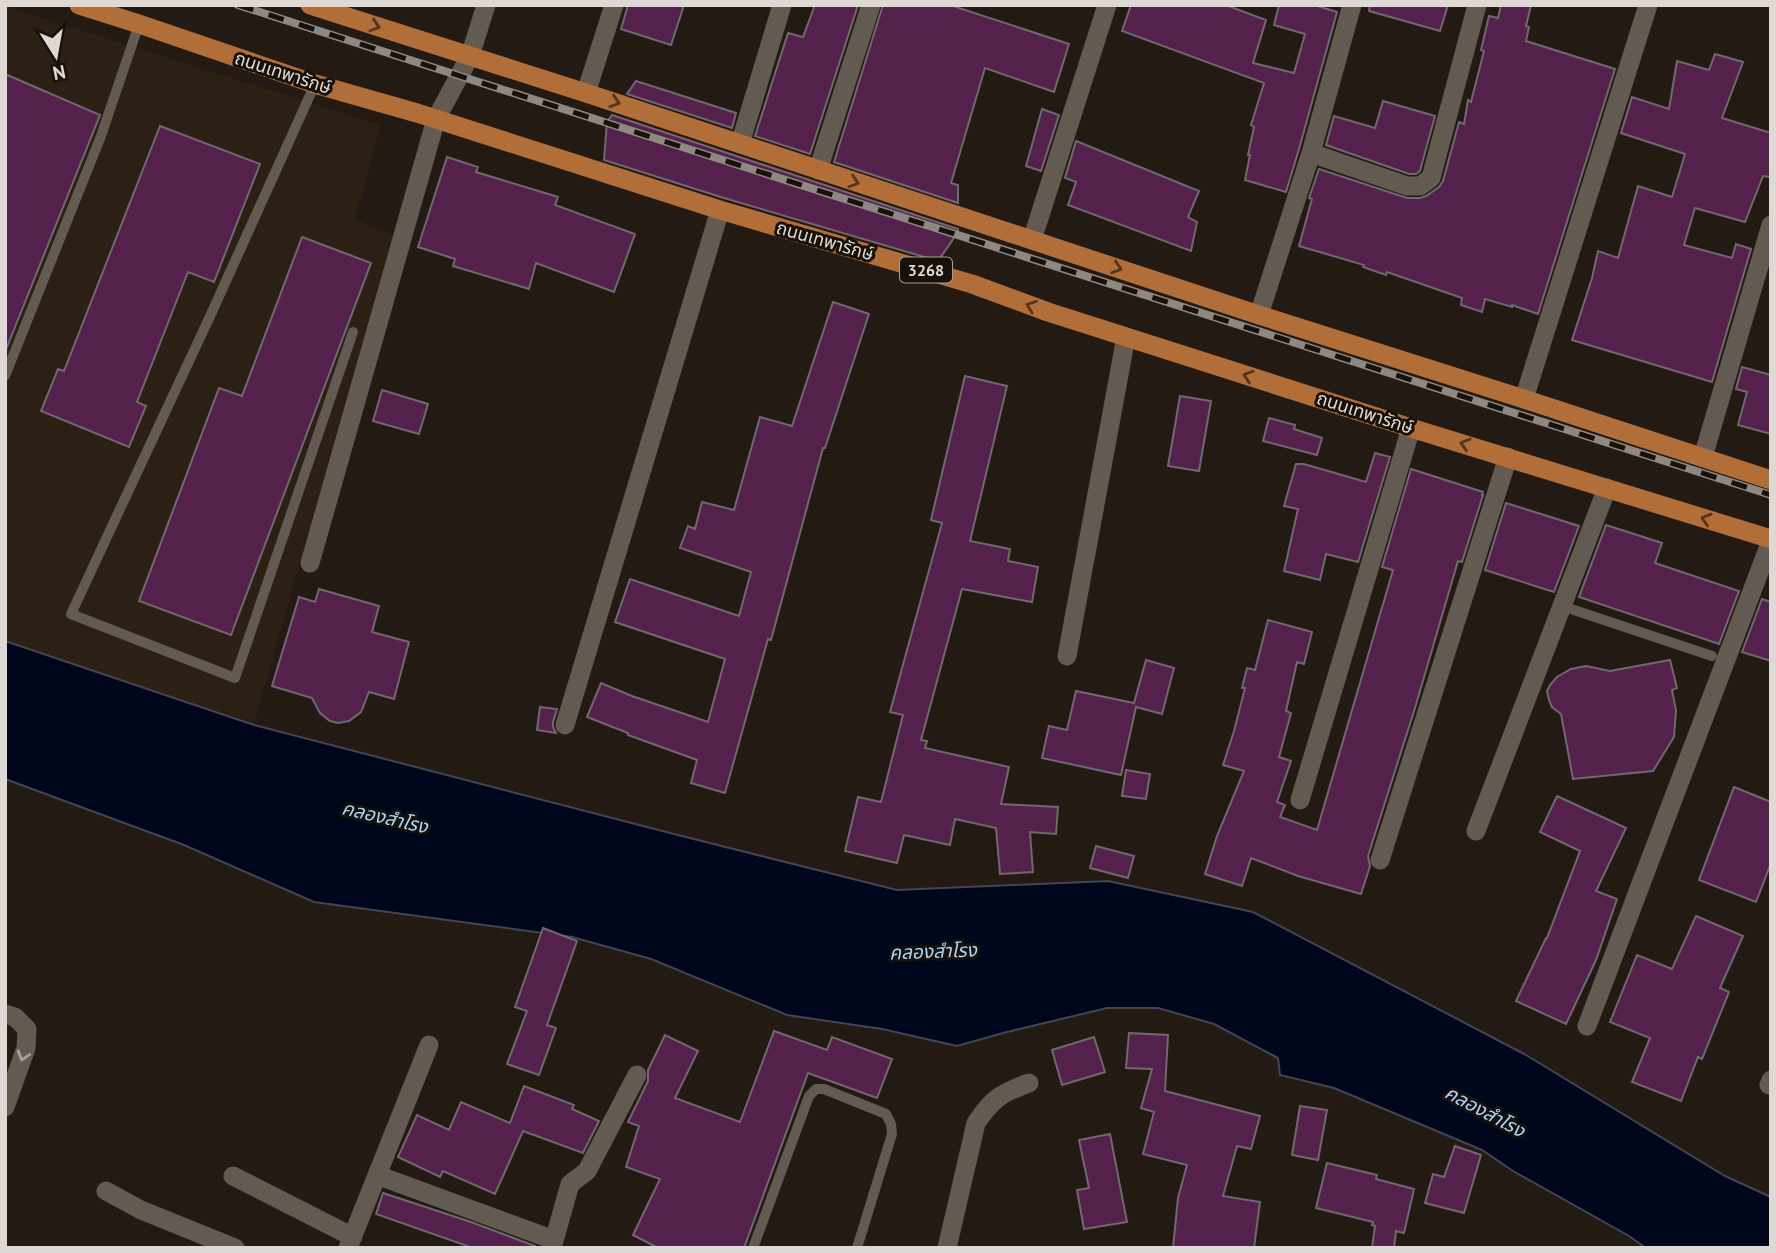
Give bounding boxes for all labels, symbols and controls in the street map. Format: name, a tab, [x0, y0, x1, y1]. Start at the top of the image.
one-way arrow	[368, 18, 381, 32]
north arrow	[21, 21, 91, 91]
street label: ถนนเทพารักษ์	[232, 46, 334, 99]
text: N	[51, 60, 68, 86]
one-way arrow	[609, 94, 621, 109]
one-way arrow	[847, 174, 860, 188]
street label: ถนนเทพารักษ์	[774, 216, 876, 265]
road number: 3268	[900, 258, 952, 282]
one-way arrow	[1110, 260, 1123, 274]
one-way arrow	[1026, 300, 1038, 314]
one-way arrow	[1242, 369, 1254, 384]
street label: ถนนเทพารักษ์	[1314, 386, 1416, 439]
one-way arrow	[1459, 438, 1471, 453]
one-way arrow	[1700, 512, 1712, 527]
water label: คลองสำโรง	[340, 795, 431, 839]
water label: คลองสำโรง	[889, 937, 978, 965]
one-way arrow	[16, 1050, 31, 1062]
water label: คลองสำโรง	[1441, 1080, 1530, 1142]

